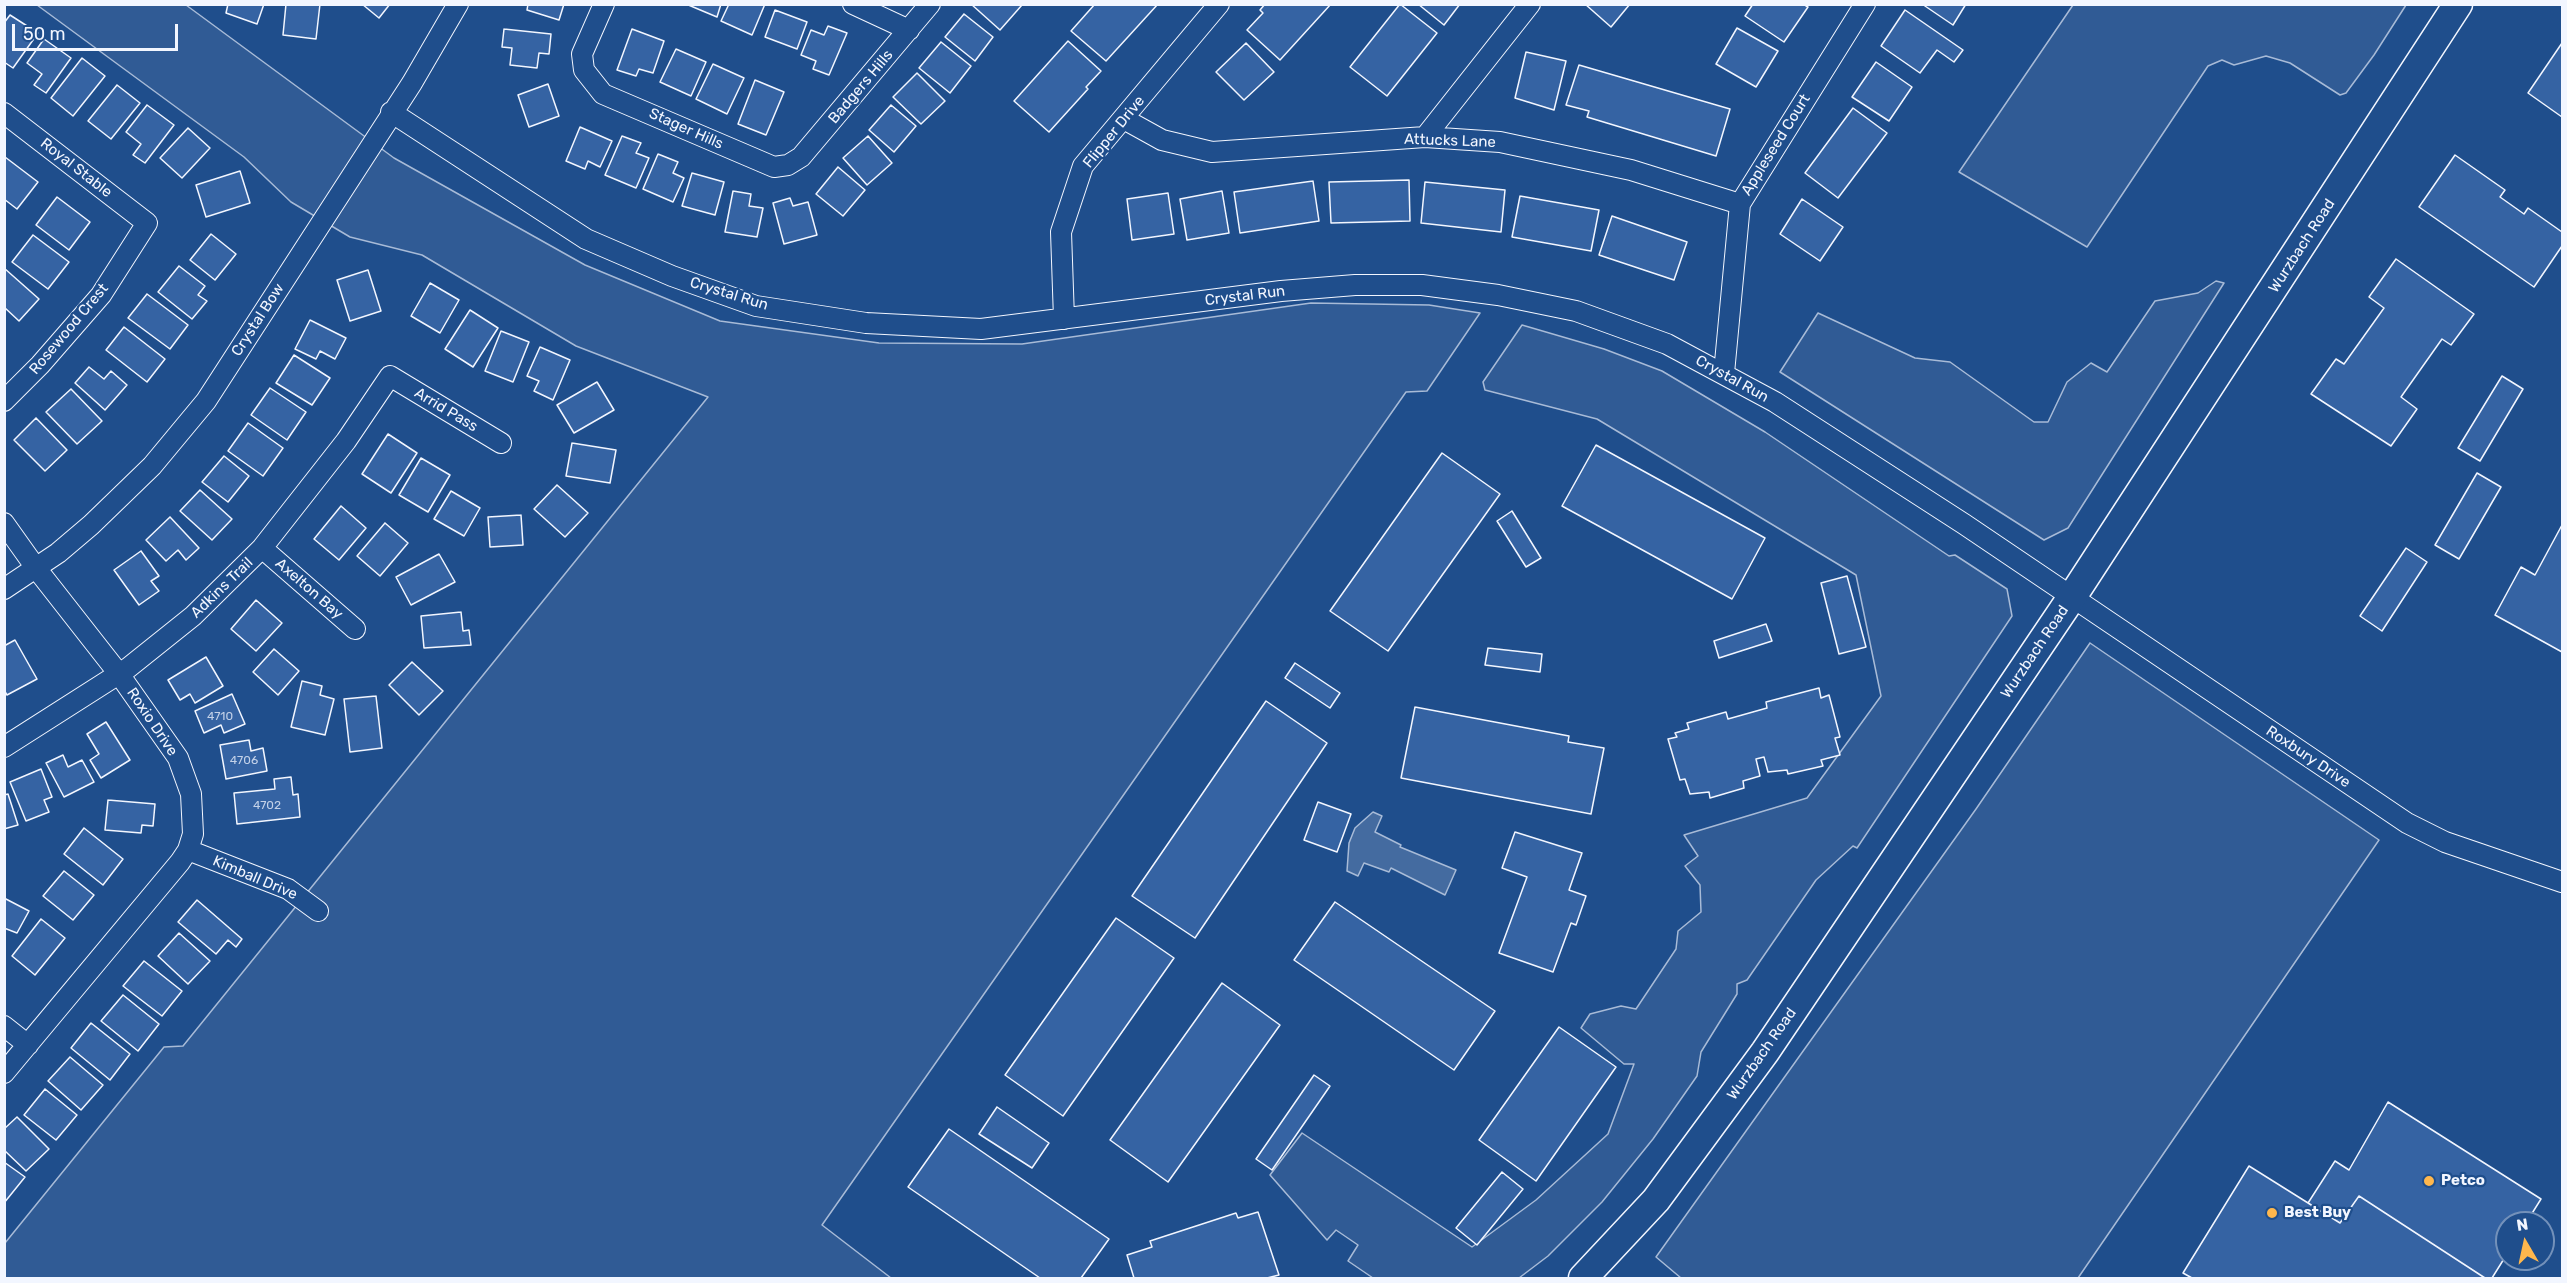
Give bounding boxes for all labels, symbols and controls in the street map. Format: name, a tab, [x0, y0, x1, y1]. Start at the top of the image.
scale bar	[15, 12, 182, 50]
text: 50 m	[23, 23, 66, 45]
street label: Badgers Hills	[825, 46, 897, 128]
street label: Appleseed Court	[1738, 91, 1814, 199]
street label: Flipper Drive	[1079, 92, 1149, 172]
street label: Stager Hills	[646, 105, 726, 153]
street label: Attucks Lane	[1404, 130, 1496, 152]
street label: Royal Stable	[37, 134, 115, 202]
street label: Wurzbach Road	[2265, 196, 2339, 296]
street label: Crystal Run	[688, 274, 770, 314]
street label: Rosewood Crest	[26, 280, 112, 378]
street label: Crystal Bow	[228, 280, 288, 360]
street label: Crystal Run	[1204, 282, 1286, 310]
street label: Crystal Run	[1692, 352, 1772, 406]
street label: Arrid Pass	[411, 384, 481, 436]
street label: Adkins Trail	[187, 554, 257, 622]
street label: Axelton Bay	[272, 555, 346, 623]
street label: Wurzbach Road	[1997, 602, 2073, 702]
street label: Roxio Drive	[123, 685, 181, 759]
house number: 4710	[207, 710, 233, 724]
street label: Roxbury Drive	[2262, 722, 2354, 792]
house number: 4706	[230, 754, 258, 768]
house number: 4702	[253, 799, 281, 813]
street label: Kimball Drive	[210, 852, 300, 904]
street label: Wurzbach Road	[1724, 1005, 1800, 1103]
place label: Petco	[2441, 1172, 2485, 1190]
marker: Petco	[2422, 1174, 2436, 1188]
place label: Best Buy	[2284, 1204, 2351, 1222]
marker: Best Buy	[2265, 1206, 2279, 1220]
north arrow	[2495, 1211, 2555, 1271]
text: N	[2515, 1214, 2530, 1235]

